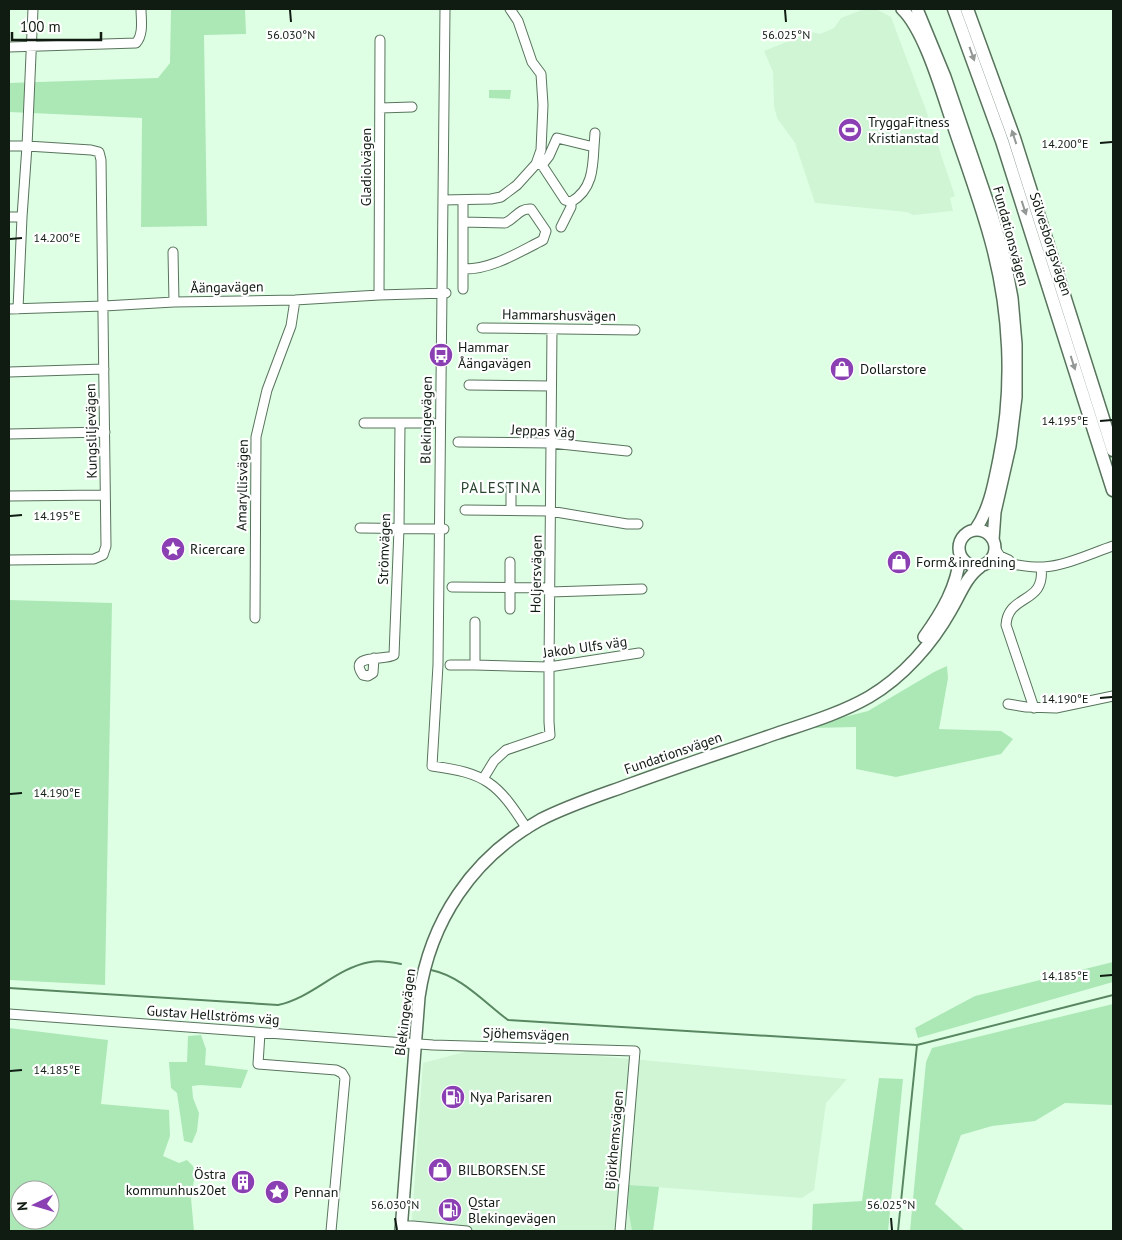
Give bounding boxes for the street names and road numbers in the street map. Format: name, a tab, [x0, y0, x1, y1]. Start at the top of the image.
street label: Gladiolvägen	[357, 128, 375, 206]
street label: Fundationsvägen	[989, 184, 1033, 288]
street label: Sölvesborgsvägen	[1026, 190, 1076, 298]
street label: Åängavägen	[190, 277, 264, 297]
street label: Hammarshusvägen	[502, 305, 616, 325]
street label: Blekingevägen	[416, 376, 436, 464]
street label: Kungsliljevägen	[81, 383, 101, 479]
street label: Jeppas väg	[510, 420, 575, 442]
street label: Amaryllisvägen	[232, 439, 252, 531]
street label: Strömvägen	[374, 513, 394, 585]
street label: Holjersvägen	[526, 535, 546, 613]
street label: Jakob Ulfs väg	[541, 632, 628, 662]
street label: Fundationsvägen	[622, 728, 724, 778]
street label: Blekingevägen	[391, 967, 419, 1057]
street label: Gustav Hellströms väg	[146, 1001, 280, 1029]
street label: Sjöhemsvägen	[482, 1023, 570, 1045]
street label: Björkhemsvägen	[601, 1090, 627, 1190]

